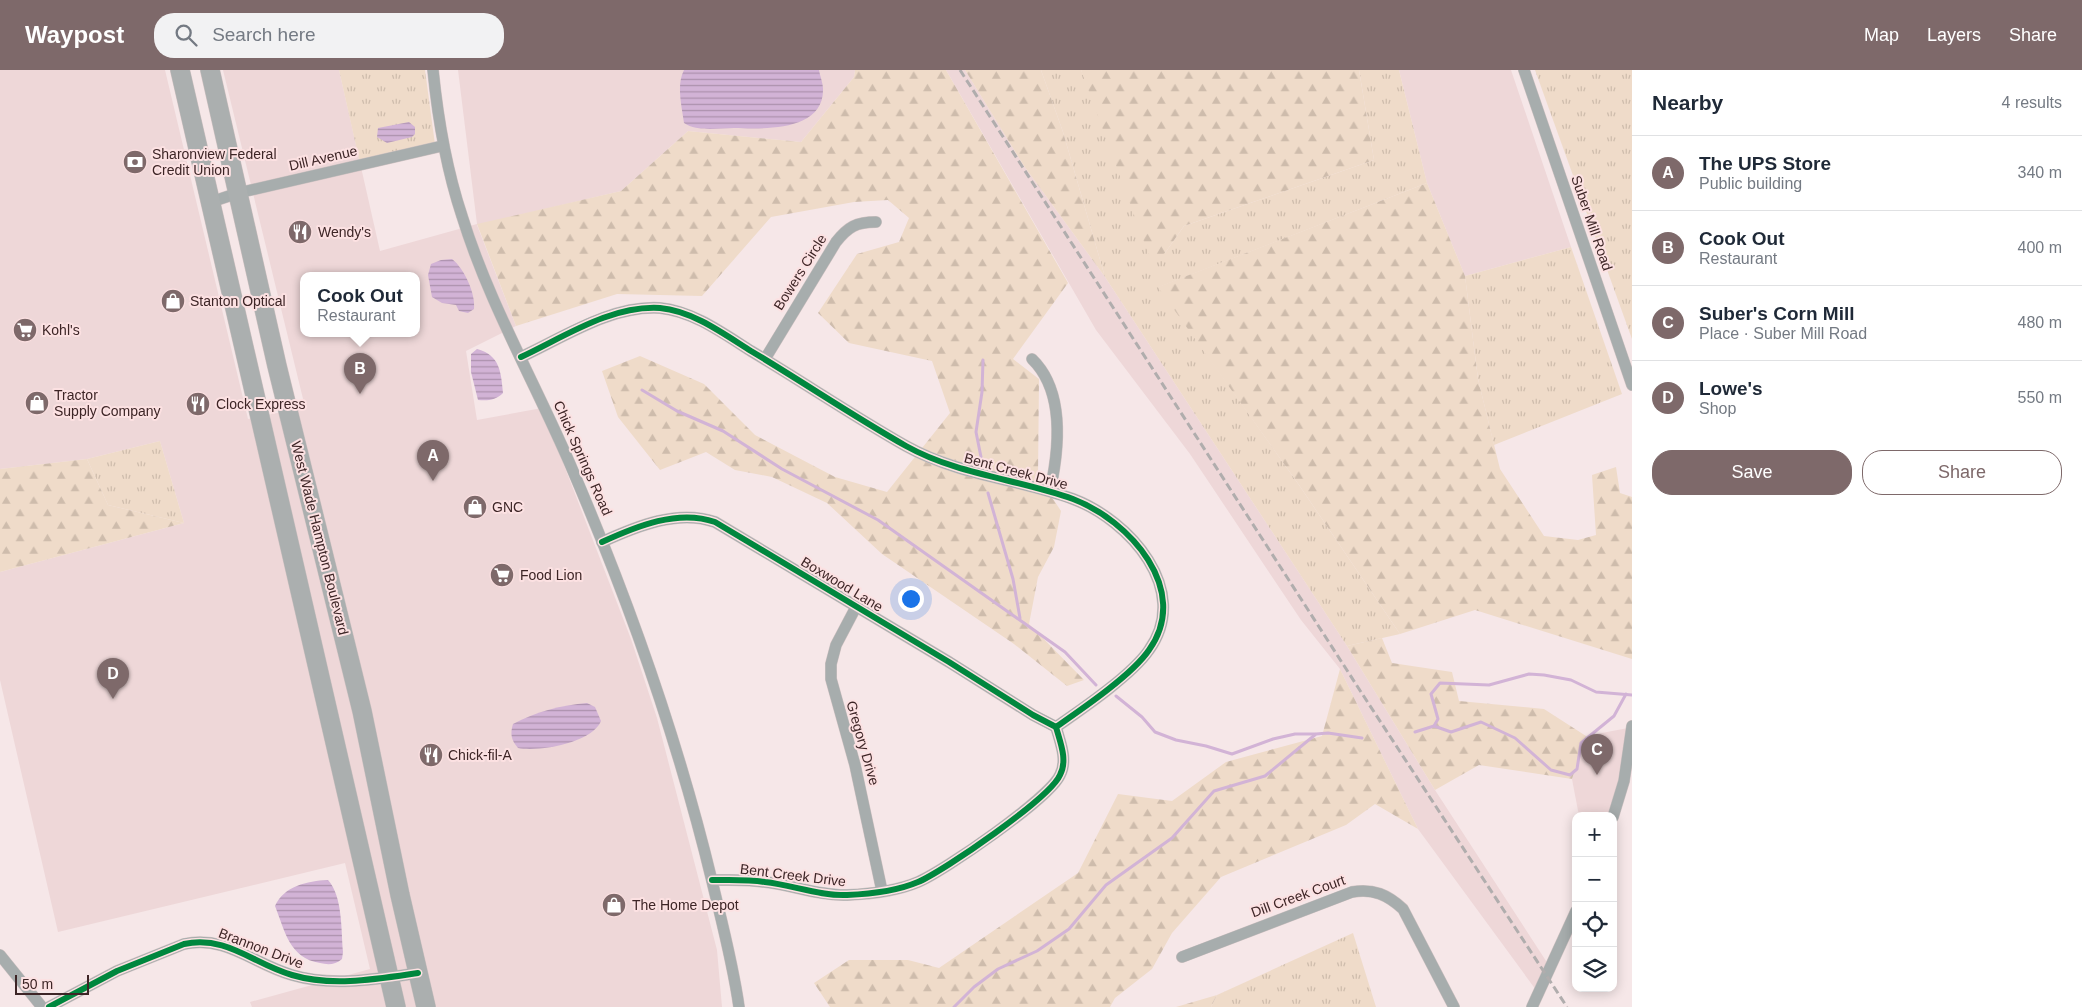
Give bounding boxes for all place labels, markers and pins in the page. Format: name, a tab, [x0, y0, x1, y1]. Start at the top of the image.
place label: Sharonview Federal Credit Union	[152, 146, 277, 178]
bank icon: Sharonview Federal Credit Union	[122, 149, 148, 175]
restaurant icon: Wendy's	[287, 219, 313, 245]
place label: Wendy's	[318, 224, 371, 240]
shop icon: Stanton Optical	[160, 288, 186, 314]
place label: Stanton Optical	[190, 293, 286, 309]
supermarket icon: Kohl's	[12, 317, 38, 343]
place label: Kohl's	[42, 322, 80, 338]
pin: B	[344, 353, 376, 394]
place label: Tractor Supply Company	[54, 387, 161, 419]
shop icon: Tractor Supply Company	[24, 390, 50, 416]
restaurant icon: Clock Express	[185, 391, 211, 417]
place label: Clock Express	[216, 396, 305, 412]
pin: A	[417, 440, 449, 481]
shop icon: GNC	[462, 494, 488, 520]
place label: GNC	[492, 499, 523, 515]
supermarket icon: Food Lion	[489, 562, 515, 588]
place label: Food Lion	[520, 567, 582, 583]
pin: D	[97, 658, 129, 699]
pin: C	[1581, 734, 1613, 775]
restaurant icon: Chick-fil-A	[418, 742, 444, 768]
place label: Chick-fil-A	[448, 747, 512, 763]
shop icon: The Home Depot	[601, 892, 627, 918]
place label: The Home Depot	[632, 897, 739, 913]

